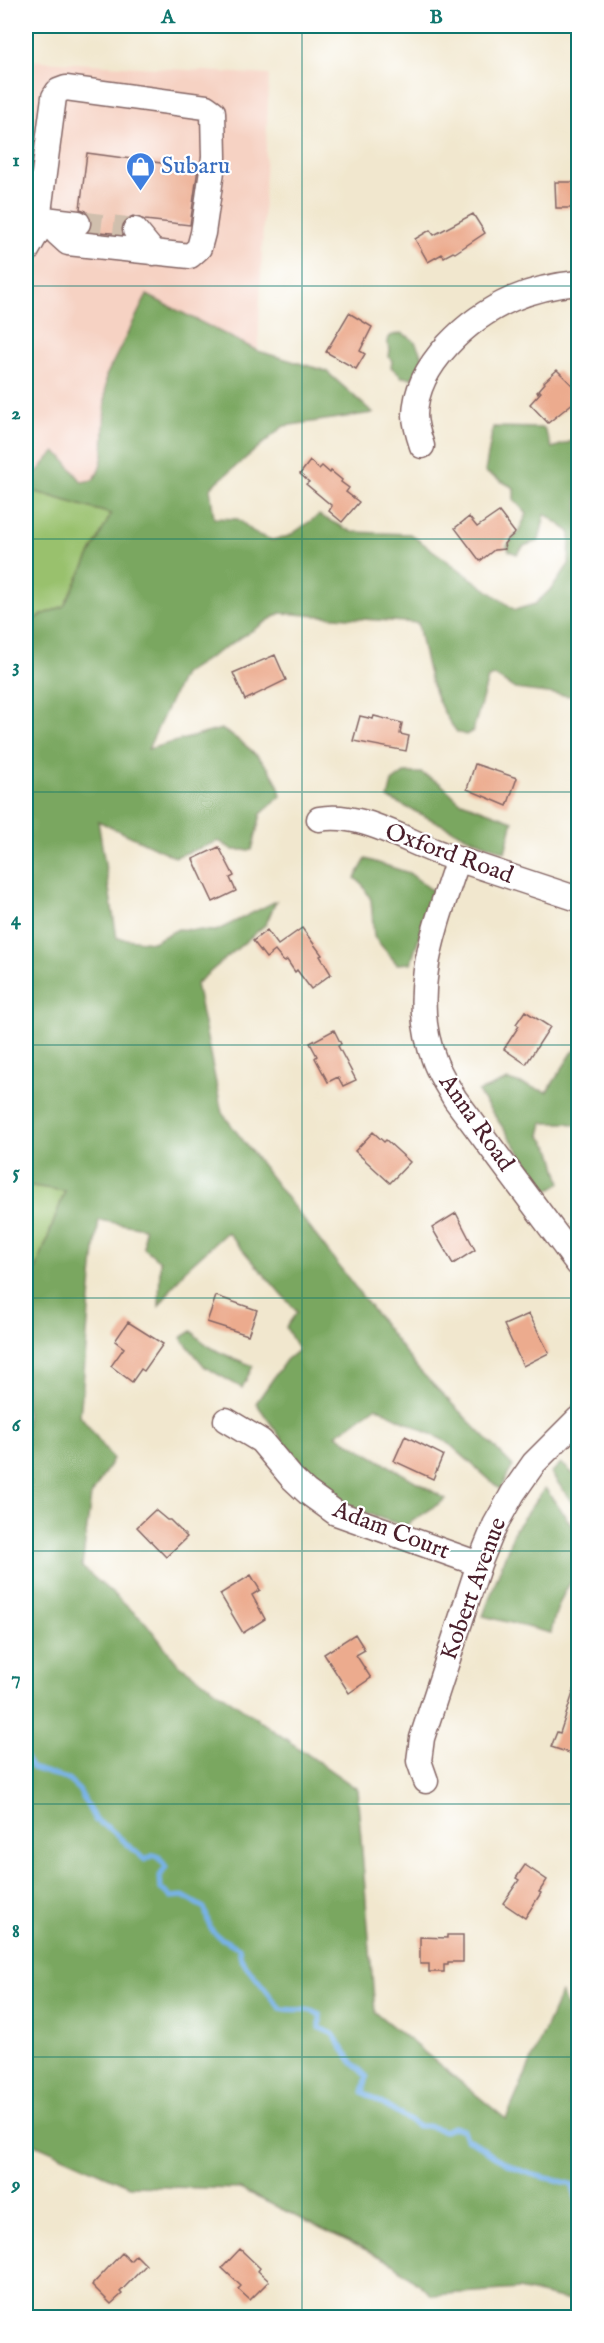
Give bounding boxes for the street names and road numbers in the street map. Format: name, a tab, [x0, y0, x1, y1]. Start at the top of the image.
street label: Oxford Road	[381, 817, 517, 892]
street label: Anna Road	[431, 1068, 521, 1178]
street label: Adam Court	[327, 1494, 454, 1567]
street label: Kobert Avenue	[434, 1513, 514, 1665]

